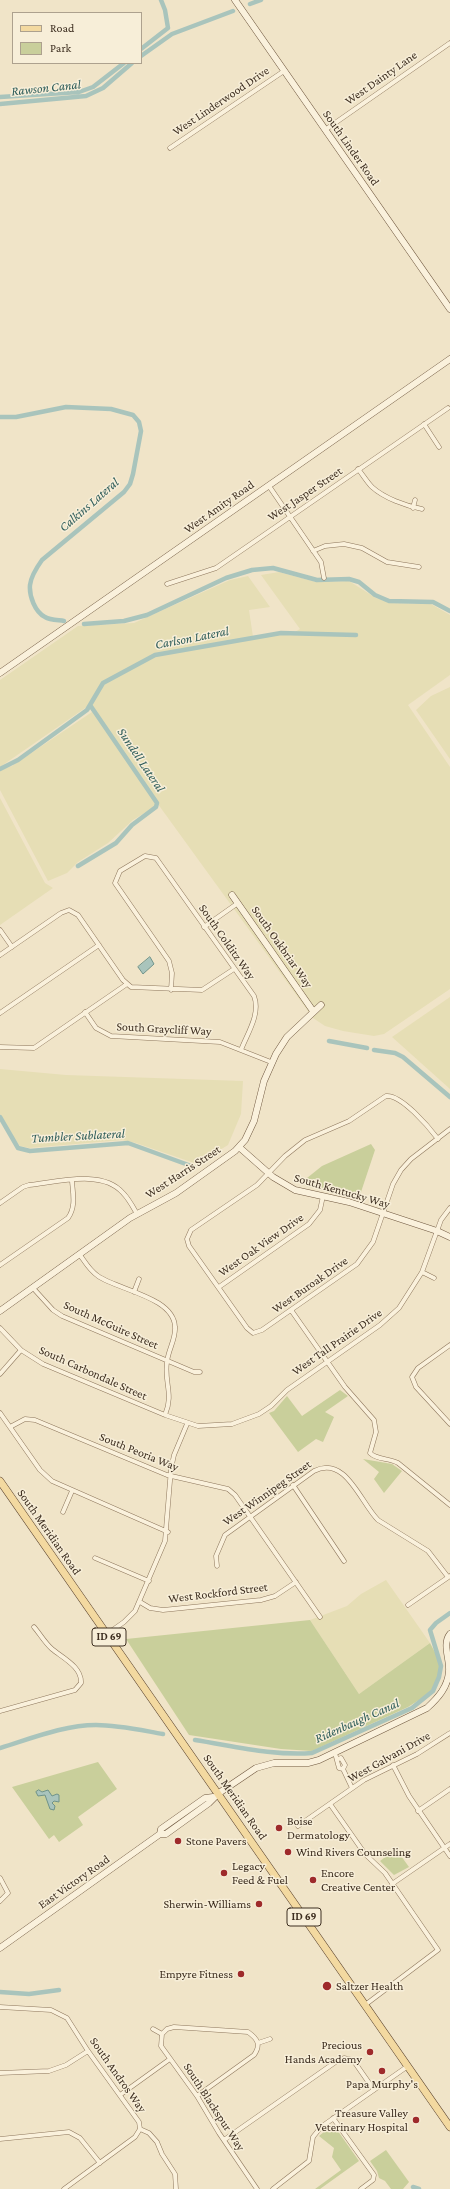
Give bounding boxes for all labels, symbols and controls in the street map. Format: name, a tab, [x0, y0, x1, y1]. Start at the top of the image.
legend	[12, 12, 142, 64]
text: Road	[50, 21, 74, 35]
text: Park	[50, 41, 71, 55]
street label: West Dainty Lane	[342, 48, 420, 108]
street label: West Linderwood Drive	[170, 63, 272, 139]
water label: Rawson Canal	[11, 77, 81, 99]
street label: South Linder Road	[320, 108, 382, 188]
street label: West Jasper Street	[265, 464, 345, 524]
water label: Calkins Lateral	[56, 475, 122, 535]
street label: West Amity Road	[181, 477, 257, 537]
water label: Carlson Lateral	[154, 623, 230, 653]
water label: Sundell Lateral	[114, 725, 168, 795]
street label: South Colditz Way	[196, 901, 258, 983]
street label: South Oakbriar Way	[248, 903, 316, 991]
street label: South Graycliff Way	[116, 1019, 212, 1039]
water label: Tumbler Sublateral	[31, 1126, 125, 1146]
street label: West Harris Street	[143, 1142, 223, 1202]
street label: South Kentucky Way	[292, 1170, 392, 1212]
street label: West Oak View Drive	[216, 1210, 306, 1280]
street label: West Buroak Drive	[269, 1254, 351, 1316]
street label: South McGuire Street	[61, 1298, 161, 1352]
street label: West Tall Prairie Drive	[289, 1305, 385, 1379]
street label: South Carbondale Street	[37, 1343, 149, 1403]
street label: South Peoria Way	[97, 1430, 181, 1474]
street label: West Winnipeg Street	[220, 1457, 314, 1529]
street label: South Meridian Road	[14, 1486, 84, 1578]
street label: West Rockford Street	[168, 1580, 268, 1606]
road number: ID 69	[92, 1628, 126, 1646]
water label: Ridenbaugh Canal	[312, 1695, 402, 1747]
street label: West Galvani Drive	[345, 1728, 433, 1786]
street label: South Meridian Road	[200, 1751, 270, 1843]
place label: Boise Dermatology	[287, 1814, 350, 1842]
marker: Boise Dermatology	[274, 1823, 284, 1833]
place label: Stone Pavers	[186, 1834, 246, 1848]
marker: Stone Pavers	[173, 1836, 183, 1846]
place label: Wind Rivers Counseling	[296, 1845, 411, 1859]
marker: Wind Rivers Counseling	[283, 1847, 293, 1857]
street label: East Victory Road	[35, 1852, 113, 1912]
place label: Legacy Feed & Fuel	[232, 1859, 288, 1887]
place label: Encore Creative Center	[321, 1866, 395, 1894]
marker: Legacy Feed & Fuel	[219, 1868, 229, 1878]
marker: Encore Creative Center	[308, 1875, 318, 1885]
place label: Sherwin-Williams	[163, 1897, 251, 1911]
marker: Sherwin-Williams	[254, 1899, 264, 1909]
road number: ID 69	[287, 1908, 321, 1926]
place label: Empyre Fitness	[159, 1967, 233, 1981]
marker: Empyre Fitness	[236, 1969, 246, 1979]
place label: Saltzer Health	[336, 1979, 403, 1993]
marker: Saltzer Health	[321, 1980, 333, 1992]
street label: South Andros Way	[87, 2035, 149, 2115]
place label: Precious Hands Academy	[285, 2038, 362, 2066]
marker: Precious Hands Academy	[365, 2047, 375, 2057]
street label: South Blackspur Way	[180, 2060, 248, 2154]
marker: Papa Murphy's	[377, 2066, 387, 2076]
place label: Papa Murphy's	[346, 2077, 418, 2091]
place label: Treasure Valley Veterinary Hospital	[315, 2106, 408, 2134]
marker: Treasure Valley Veterinary Hospital	[411, 2115, 421, 2125]

